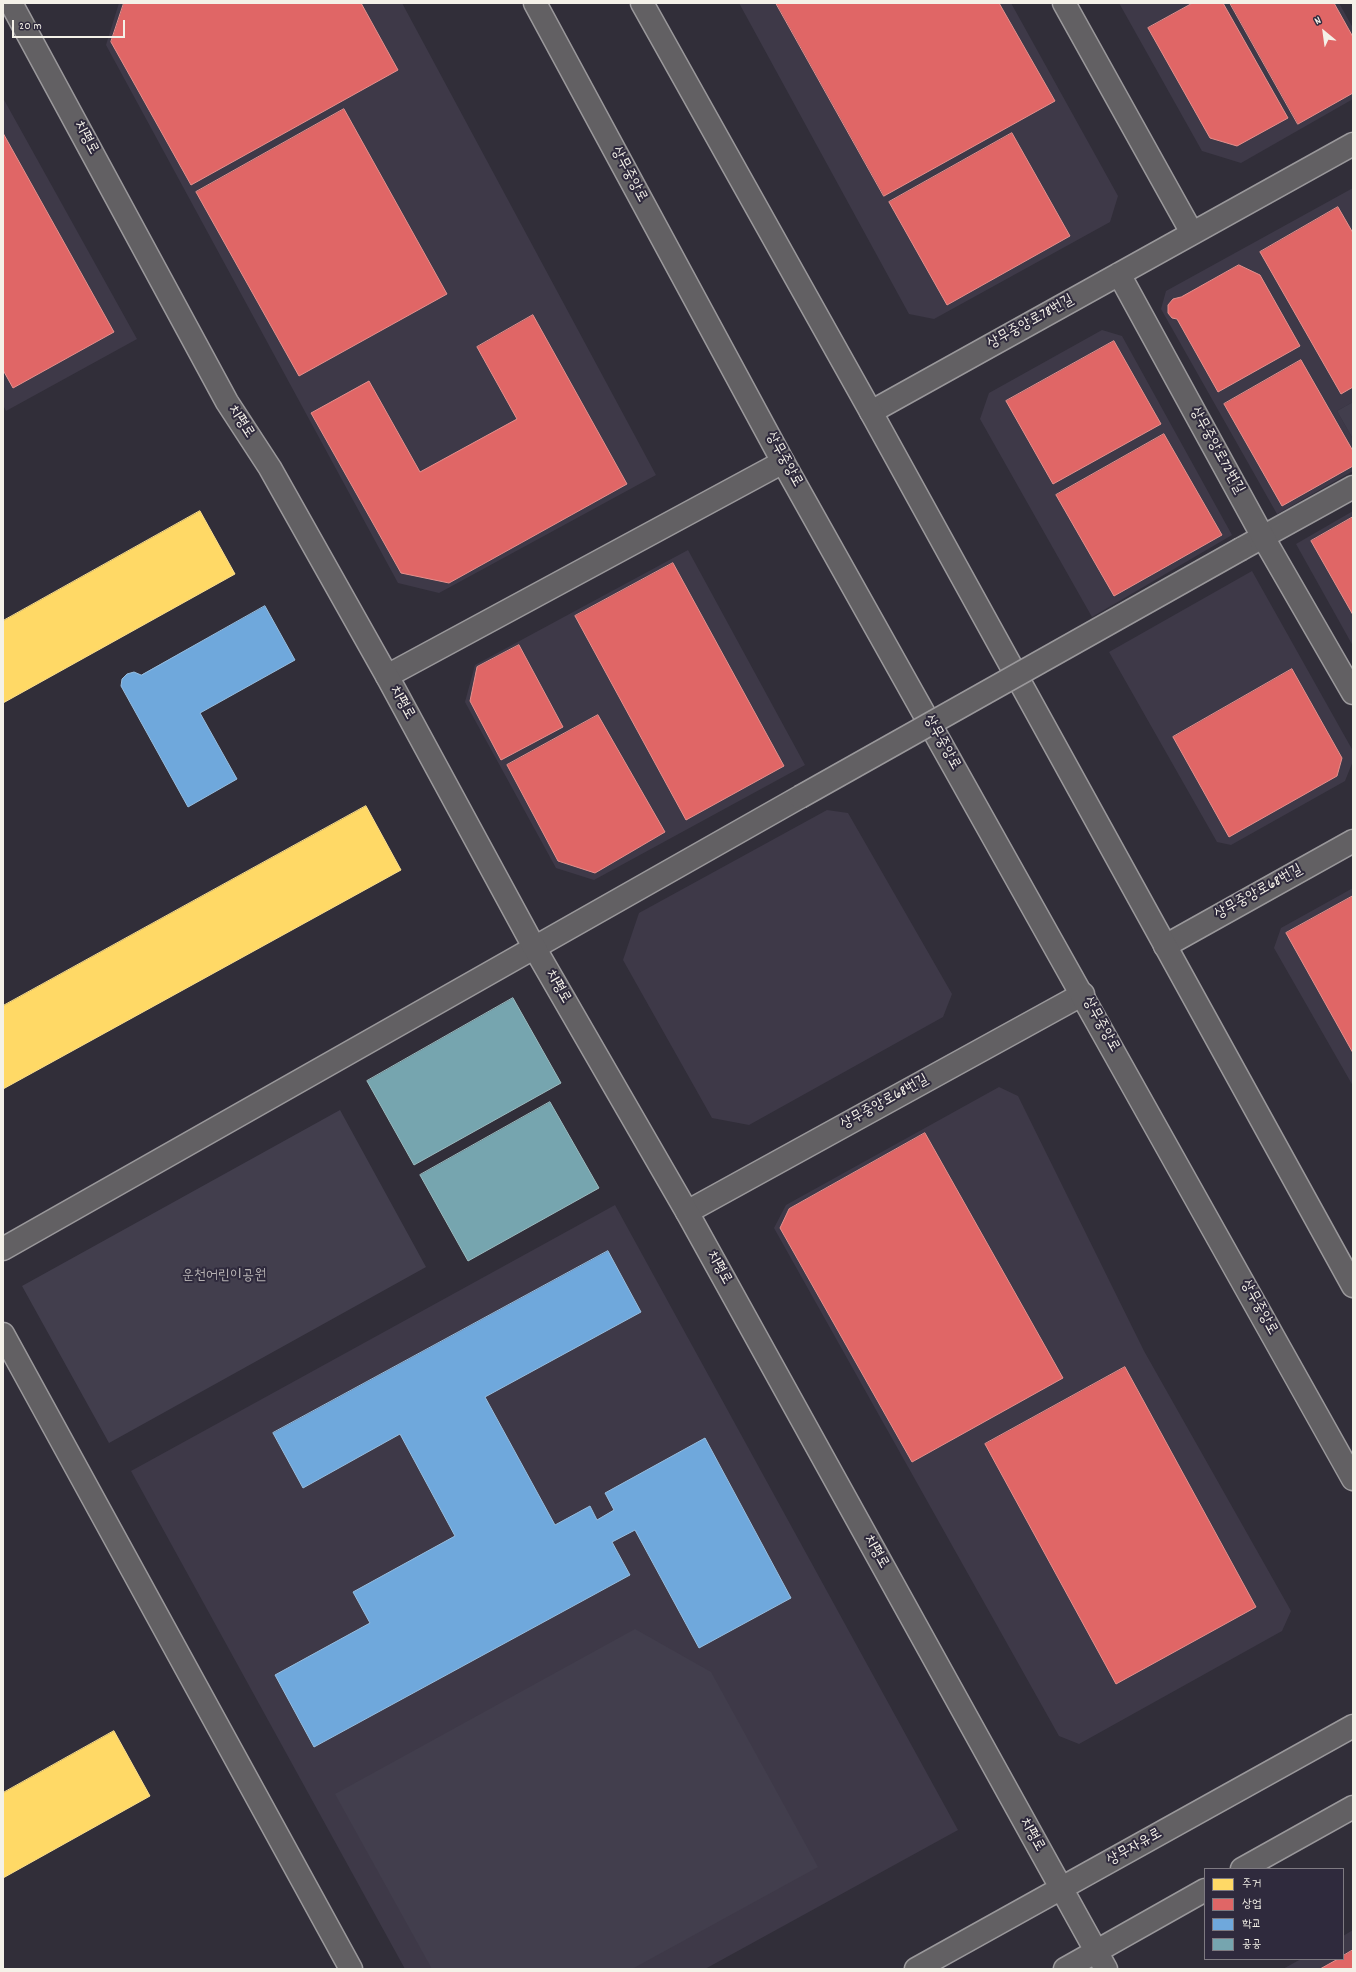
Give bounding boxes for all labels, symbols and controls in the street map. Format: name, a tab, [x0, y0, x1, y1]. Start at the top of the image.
scale bar	[14, 12, 127, 38]
north arrow	[1304, 12, 1344, 52]
text: N	[1312, 13, 1324, 30]
text: 20 m	[19, 18, 42, 35]
street label: 치평로	[69, 118, 101, 158]
street label: 상무중앙로	[606, 144, 650, 206]
street label: 상무중앙로78번길	[985, 292, 1077, 354]
street label: 치평로	[223, 402, 257, 442]
street label: 상무중앙로72번길	[1185, 404, 1247, 498]
street label: 상무중앙로	[760, 429, 806, 491]
street label: 치평로	[384, 683, 418, 723]
street label: 상무중앙로	[918, 712, 964, 774]
street label: 상무중앙로68번길	[1212, 861, 1306, 925]
street label: 치평로	[540, 967, 574, 1007]
street label: 상무중앙로	[1077, 994, 1123, 1056]
street label: 상무중앙로68번길	[838, 1071, 932, 1135]
street label: 치평로	[701, 1248, 735, 1288]
park label: 운천어린이공원	[182, 1268, 266, 1286]
street label: 상무중앙로	[1235, 1277, 1281, 1339]
street label: 치평로	[858, 1532, 892, 1572]
street label: 치평로	[1014, 1815, 1048, 1855]
street label: 상무자유로	[1104, 1825, 1166, 1871]
legend	[1204, 1868, 1344, 1960]
text: 주거	[1242, 1876, 1261, 1893]
text: 상업	[1242, 1896, 1261, 1913]
text: 학교	[1242, 1916, 1261, 1933]
text: 공공	[1242, 1936, 1261, 1953]

